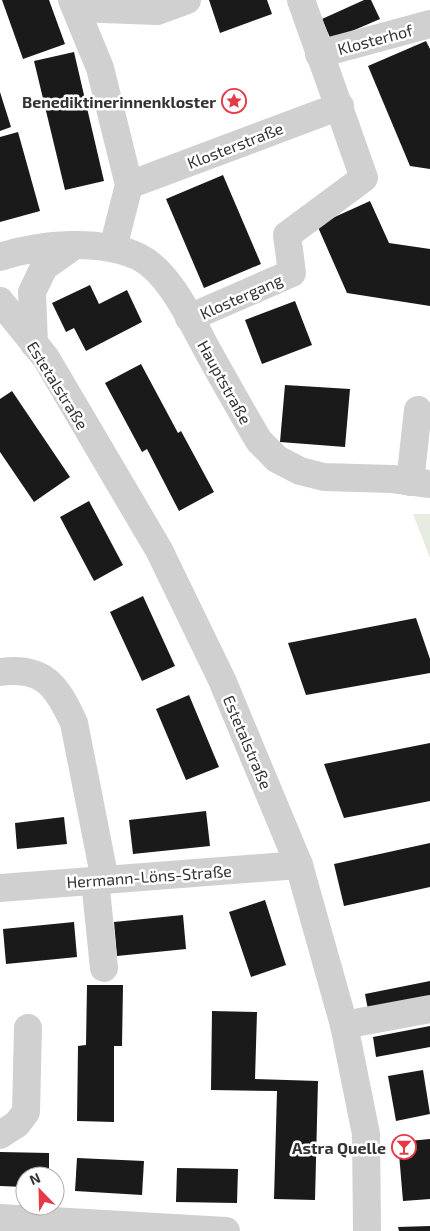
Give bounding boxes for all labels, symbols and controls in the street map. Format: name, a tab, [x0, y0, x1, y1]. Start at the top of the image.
street label: Klosterhof	[335, 20, 416, 58]
place icon: Benediktinerinnenkloster	[221, 88, 247, 114]
place label: Benediktinerinnenkloster	[22, 92, 216, 111]
street label: Klosterstraße	[184, 118, 286, 172]
street label: Klostergang	[197, 269, 285, 323]
street label: Estetalstraße	[23, 337, 93, 433]
street label: Hauptstraße	[194, 337, 256, 427]
street label: Estetalstraße	[220, 692, 276, 792]
street label: Hermann-Löns-Straße	[66, 861, 232, 891]
bar icon: Astra Quelle	[391, 1134, 417, 1160]
place label: Astra Quelle	[292, 1138, 386, 1158]
north arrow	[15, 1166, 65, 1216]
text: N	[27, 1169, 43, 1188]

